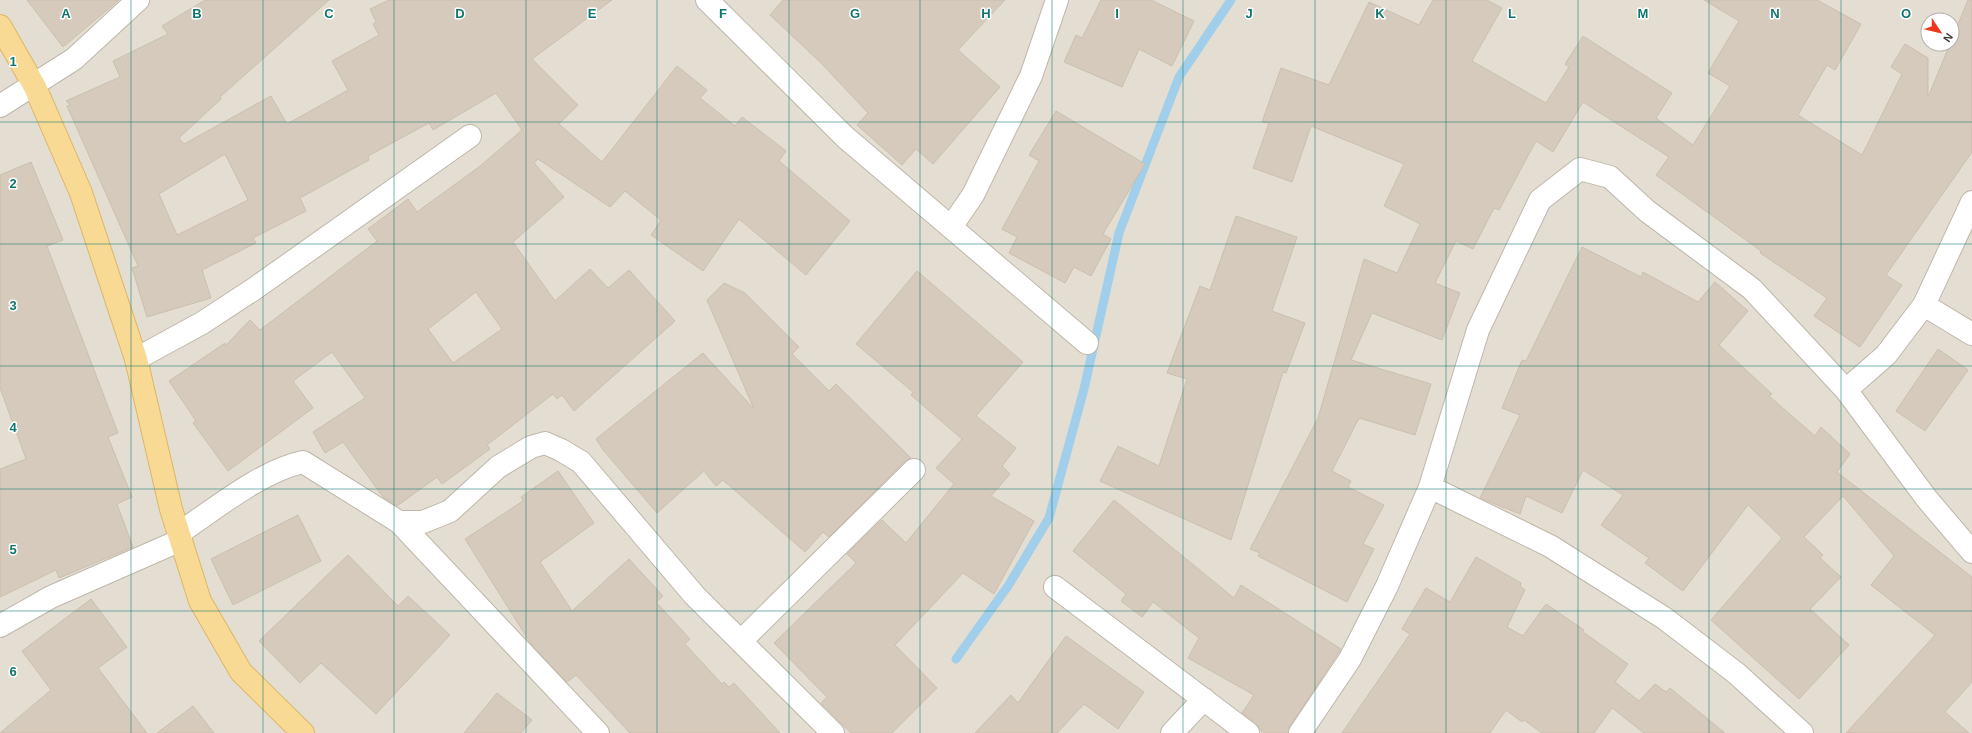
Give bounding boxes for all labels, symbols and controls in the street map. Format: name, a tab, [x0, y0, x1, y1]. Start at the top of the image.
text: A	[61, 6, 71, 21]
text: B	[192, 6, 202, 21]
text: C	[324, 6, 334, 21]
text: D	[455, 6, 465, 21]
text: E	[588, 6, 597, 21]
text: F	[719, 6, 727, 21]
text: G	[850, 6, 860, 21]
text: H	[981, 6, 991, 21]
text: I	[1115, 6, 1119, 21]
text: J	[1245, 6, 1253, 21]
text: K	[1375, 6, 1385, 21]
text: L	[1508, 6, 1516, 21]
text: M	[1638, 6, 1648, 21]
text: N	[1770, 6, 1780, 21]
text: O	[1901, 6, 1911, 21]
north arrow	[1920, 12, 1960, 52]
text: N	[1941, 31, 1955, 44]
text: 1	[9, 54, 17, 69]
text: 2	[9, 176, 17, 191]
text: 3	[9, 298, 17, 313]
text: 4	[9, 420, 17, 435]
text: 5	[9, 542, 17, 557]
text: 6	[9, 664, 17, 679]

